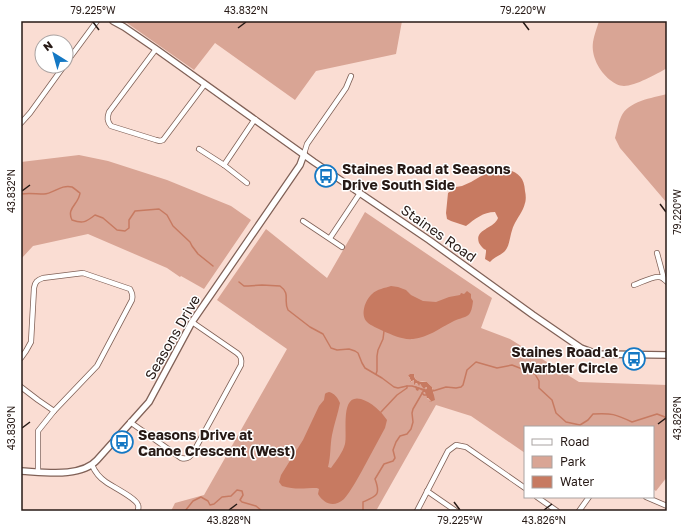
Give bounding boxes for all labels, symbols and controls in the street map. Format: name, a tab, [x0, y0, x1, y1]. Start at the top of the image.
text: 79.225°W	[70, 4, 116, 16]
text: 43.832°N	[224, 4, 268, 16]
text: 79.220°W	[500, 4, 546, 16]
north arrow	[34, 34, 74, 74]
text: N	[40, 38, 55, 53]
place label: Staines Road at Seasons Drive South Side	[342, 160, 511, 193]
bus stop icon: Staines Road at Seasons Drive South Side	[313, 163, 339, 189]
text: 43.832°N	[5, 169, 17, 213]
text: 79.220°W	[671, 189, 683, 235]
street label: Staines Road	[398, 201, 480, 265]
street label: Seasons Drive	[141, 292, 203, 382]
place label: Staines Road at Warbler Circle	[511, 343, 618, 376]
bus stop icon: Staines Road at Warbler Circle	[621, 346, 647, 372]
text: 43.826°N	[671, 396, 683, 440]
text: 43.830°N	[5, 406, 17, 450]
place label: Seasons Drive at Canoe Crescent (West)	[138, 426, 295, 459]
legend	[524, 426, 654, 498]
bus stop icon: Seasons Drive at Canoe Crescent (West)	[109, 429, 135, 455]
text: Road	[560, 434, 589, 449]
text: Park	[560, 454, 586, 469]
text: Water	[560, 474, 594, 489]
text: 43.828°N	[207, 514, 251, 526]
text: 79.225°W	[437, 514, 483, 526]
text: 43.826°N	[522, 514, 566, 526]

